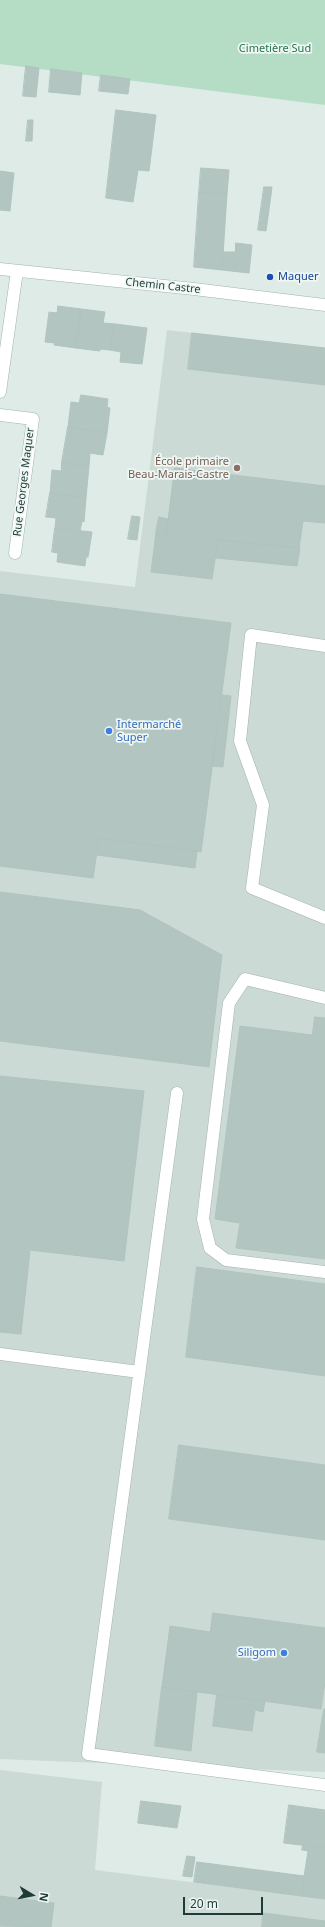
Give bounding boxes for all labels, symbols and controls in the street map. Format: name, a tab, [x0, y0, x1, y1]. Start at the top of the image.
park label: Cimetière Sud	[239, 42, 311, 56]
place label: Maquer	[278, 270, 318, 284]
marker: Maquer	[265, 272, 275, 282]
street label: Chemin Castre	[125, 275, 201, 297]
street label: Rue Georges Maquer	[11, 427, 37, 537]
place label: École primaire Beau-Marais-Castre	[128, 455, 229, 481]
marker: École primaire Beau-Marais-Castre	[232, 463, 242, 473]
place label: Intermarché Super	[117, 718, 181, 744]
marker: Intermarché Super	[104, 726, 114, 736]
place label: Siligom	[238, 1646, 276, 1660]
marker: Siligom	[279, 1648, 289, 1658]
north arrow	[12, 1875, 52, 1915]
scale bar	[185, 1889, 265, 1915]
text: N	[36, 1891, 52, 1903]
text: 20 m	[190, 1895, 218, 1912]

